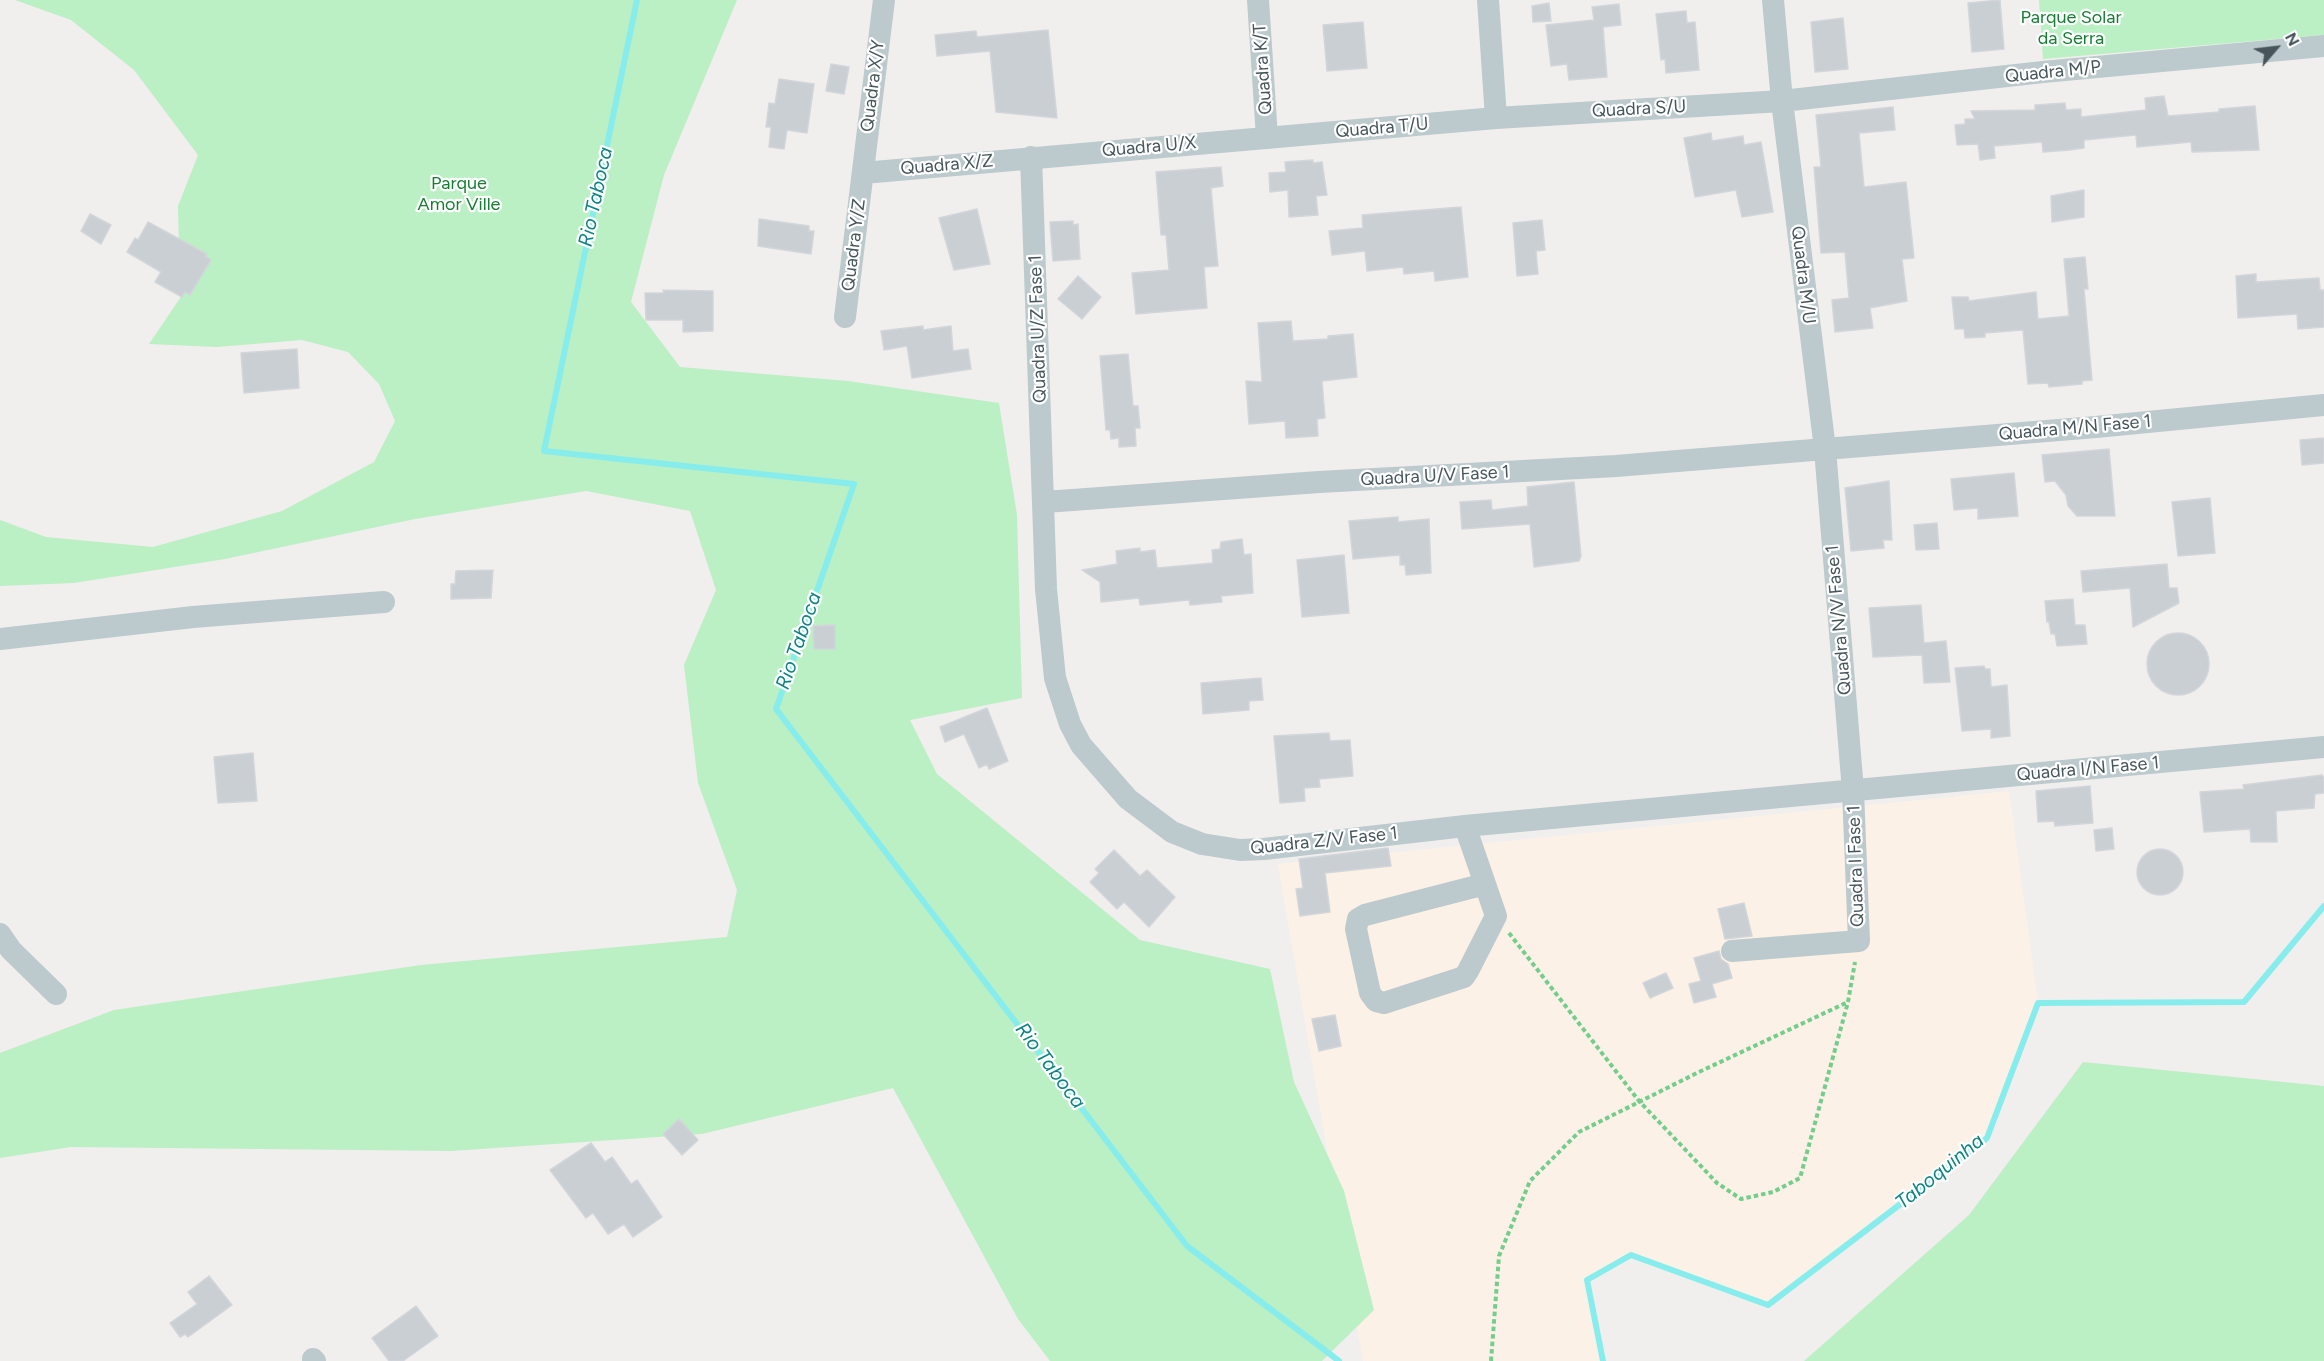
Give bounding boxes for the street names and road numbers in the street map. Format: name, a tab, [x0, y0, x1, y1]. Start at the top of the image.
street label: Quadra K/T	[1249, 23, 1277, 115]
street label: Quadra X/Y	[857, 39, 889, 133]
street label: Quadra M/P	[2004, 56, 2102, 88]
street label: Quadra S/U	[1591, 96, 1687, 122]
street label: Quadra T/U	[1335, 113, 1429, 143]
street label: Quadra U/X	[1101, 132, 1197, 162]
street label: Quadra X/Z	[900, 150, 994, 180]
street label: Quadra Y/Z	[838, 198, 870, 292]
street label: Quadra M/U	[1786, 225, 1820, 325]
street label: Quadra U/Z Fase 1	[1025, 255, 1051, 403]
street label: Quadra M/N Fase 1	[1998, 411, 2152, 445]
street label: Quadra U/V Fase 1	[1360, 461, 1510, 491]
street label: Quadra N/V Fase 1	[1822, 544, 1856, 696]
street label: Quadra I/N Fase 1	[2016, 752, 2160, 786]
street label: Quadra I Fase 1	[1843, 805, 1869, 927]
street label: Quadra Z/V Fase 1	[1249, 823, 1399, 859]

